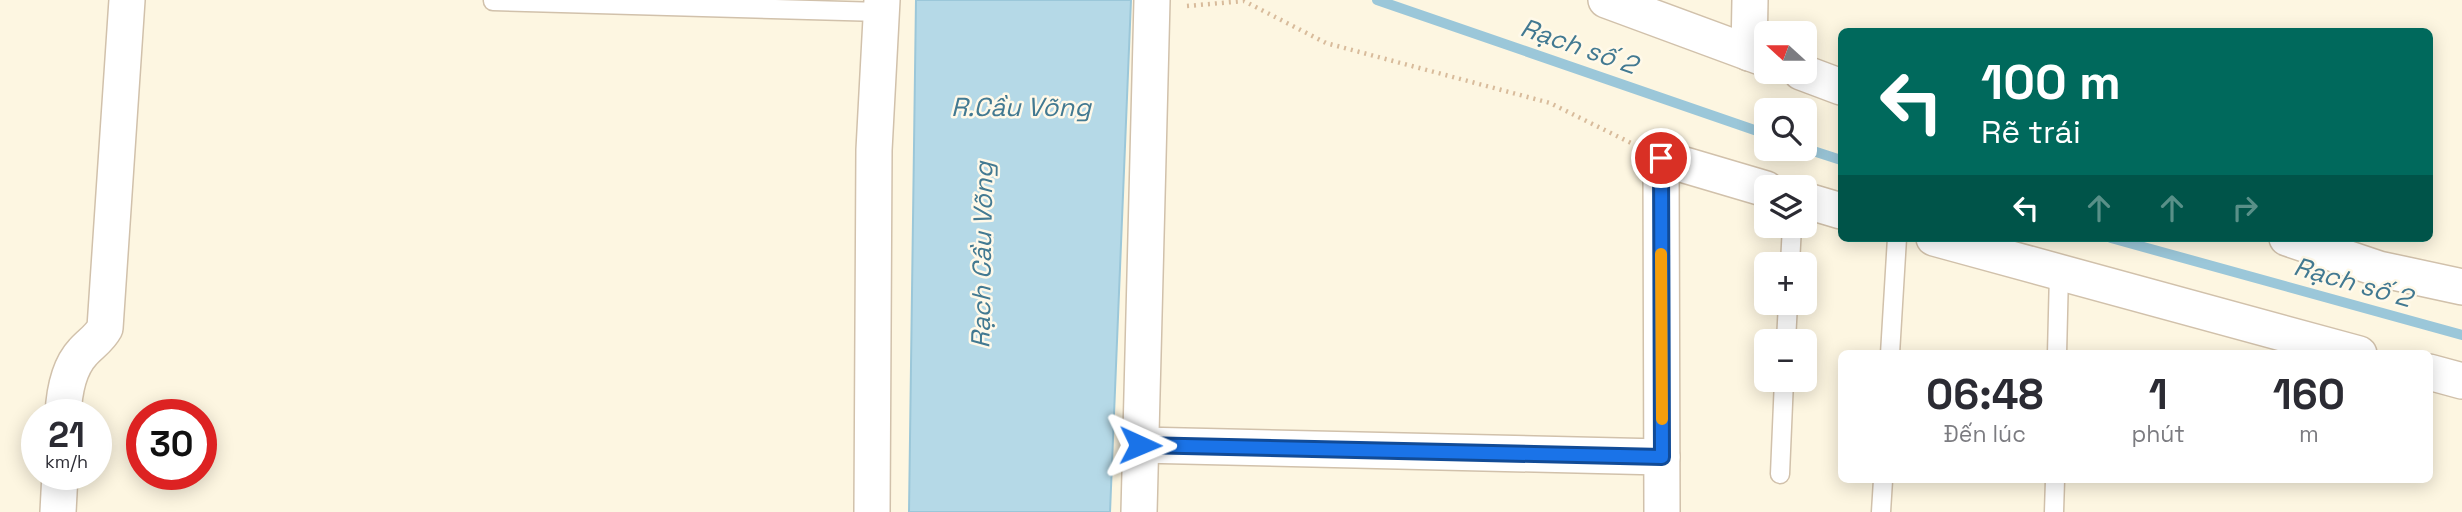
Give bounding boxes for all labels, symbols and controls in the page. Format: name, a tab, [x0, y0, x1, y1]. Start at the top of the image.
water label: Rạch số 2	[1516, 10, 1645, 83]
north arrow	[1754, 21, 1816, 84]
map controls	[1754, 21, 1817, 392]
text: 100 m	[1981, 51, 2121, 113]
icon: left	[1866, 56, 1957, 147]
water label: R.Cầu Võng	[951, 90, 1092, 124]
button: search	[1754, 98, 1817, 161]
text: Rẽ trái	[1981, 112, 2081, 152]
pin	[1631, 128, 1691, 188]
icon: arrive	[1642, 139, 1680, 177]
water label: Rạch Cầu Võng	[963, 160, 1001, 349]
button: layers	[1754, 175, 1817, 238]
icon: left	[2007, 189, 2045, 227]
icon: ahead	[2080, 189, 2118, 227]
icon: ahead	[2153, 189, 2191, 227]
icon: right	[2226, 189, 2264, 227]
water label: Rạch số 2	[2290, 249, 2419, 316]
button: +	[1754, 252, 1817, 315]
button: −	[1754, 329, 1817, 392]
text: 06:48	[1926, 368, 2044, 421]
text: 1	[2149, 368, 2168, 421]
text: 160	[2273, 368, 2345, 421]
speed limit sign: 30	[126, 399, 217, 490]
position arrow	[1103, 408, 1177, 482]
text: 21	[48, 413, 85, 457]
text: Đến lúc	[1944, 419, 2026, 449]
text: phút	[2132, 419, 2185, 449]
text: m	[2299, 419, 2319, 449]
text: km/h	[45, 450, 88, 473]

